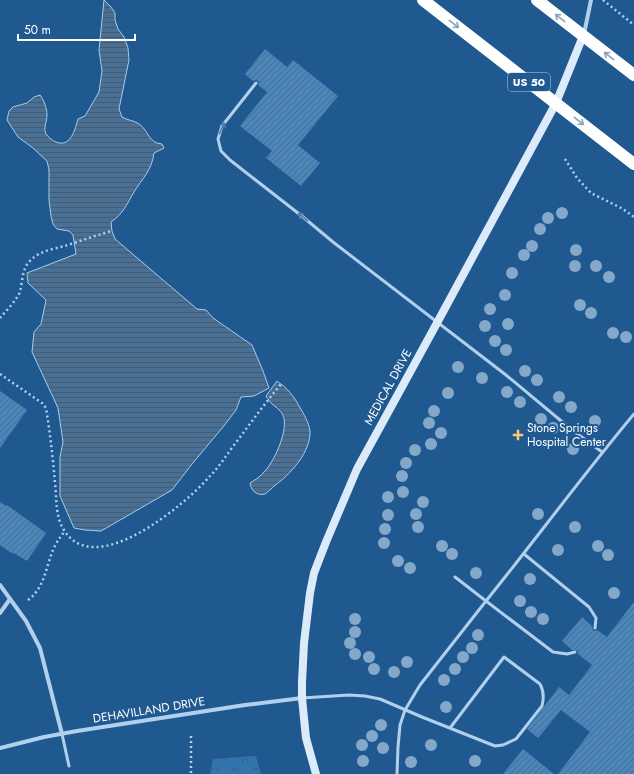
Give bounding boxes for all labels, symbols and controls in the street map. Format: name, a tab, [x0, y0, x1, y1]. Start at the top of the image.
one-way arrow	[555, 14, 566, 22]
scale bar	[18, 16, 135, 42]
one-way arrow	[449, 20, 460, 28]
text: 50 m	[24, 21, 51, 39]
one-way arrow	[603, 51, 614, 60]
road number: US 50	[508, 73, 550, 91]
one-way arrow	[573, 117, 584, 125]
one-way arrow	[219, 122, 227, 134]
one-way arrow	[298, 212, 309, 221]
street label: MEDICAL DRIVE	[360, 346, 416, 428]
place label: Stone Springs Hospital Center	[527, 419, 607, 451]
marker: Stone Springs Hospital Center	[512, 429, 524, 441]
street label: DEHAVILLAND DRIVE	[92, 692, 206, 728]

